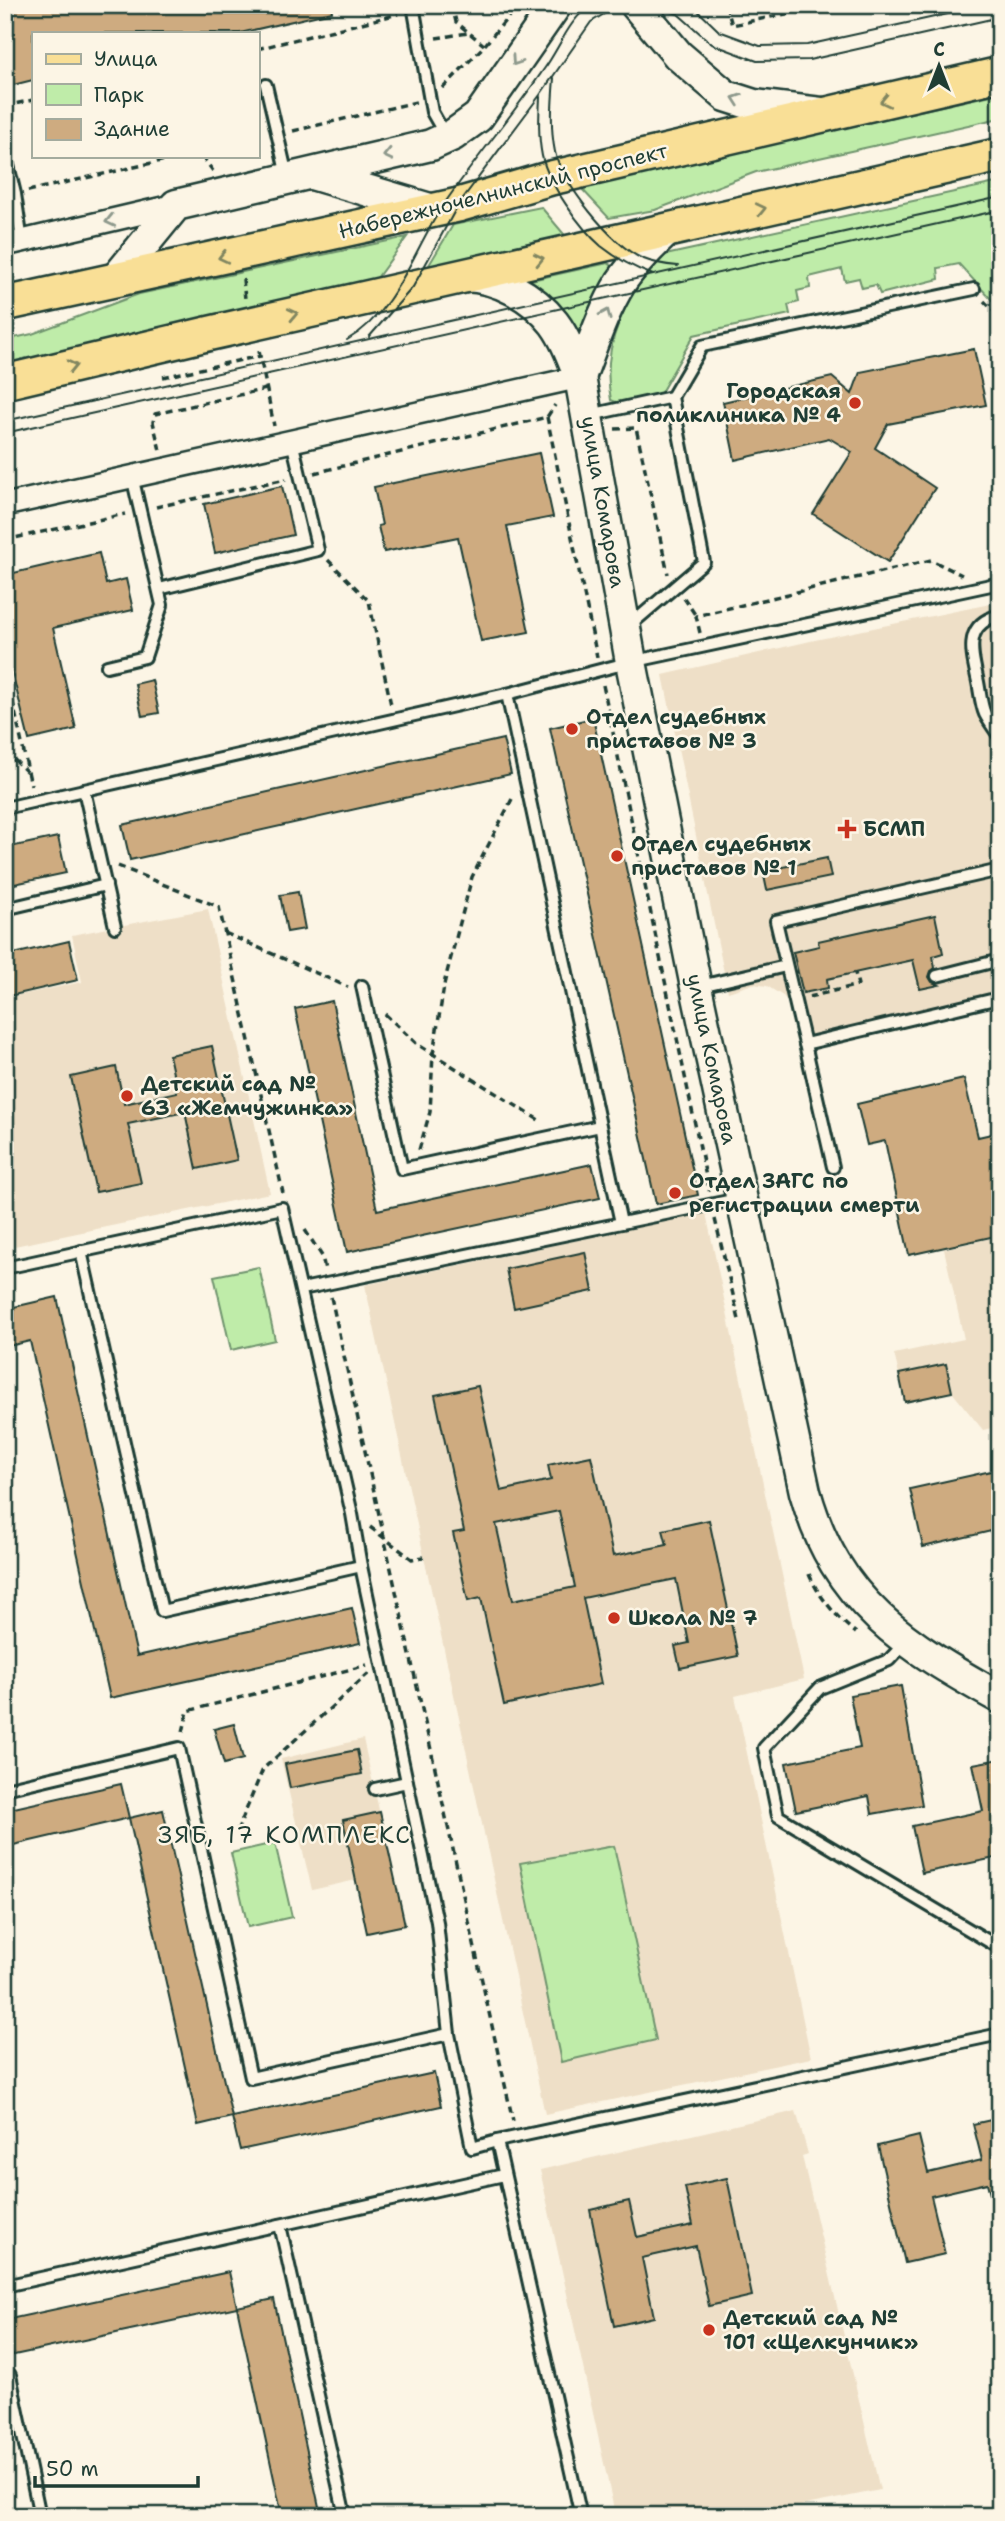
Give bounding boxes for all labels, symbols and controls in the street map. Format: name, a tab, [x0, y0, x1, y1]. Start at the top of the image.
legend	[32, 32, 259, 158]
north arrow	[904, 32, 974, 102]
text: С	[933, 37, 945, 62]
text: Улица	[94, 45, 157, 73]
one-way arrow	[512, 53, 524, 66]
text: Парк	[94, 81, 144, 109]
one-way arrow	[880, 92, 892, 107]
one-way arrow	[732, 93, 744, 107]
text: Здание	[94, 115, 170, 143]
street label: Набережночелнинский проспект	[336, 136, 671, 245]
one-way arrow	[382, 147, 394, 161]
one-way arrow	[755, 202, 767, 217]
one-way arrow	[104, 213, 116, 227]
one-way arrow	[217, 249, 229, 264]
one-way arrow	[533, 252, 545, 267]
one-way arrow	[287, 308, 299, 323]
one-way arrow	[598, 309, 612, 321]
one-way arrow	[66, 360, 78, 374]
place label: Городская поликлиника № 4	[636, 377, 841, 429]
marker: Городская поликлиника № 4	[847, 395, 863, 411]
street label: улица Комарова	[574, 414, 632, 590]
place label: Отдел судебных приставов № 3	[586, 703, 766, 755]
marker: Отдел судебных приставов № 3	[564, 721, 580, 737]
place label: БСМП	[863, 815, 925, 843]
marker: БСМП	[837, 819, 857, 839]
place label: Отдел судебных приставов № 1	[631, 830, 811, 882]
marker: Отдел судебных приставов № 1	[609, 848, 625, 864]
street label: улица Комарова	[680, 971, 744, 1147]
place label: Детский сад № 63 «Жемчужинка»	[141, 1070, 353, 1122]
marker: Детский сад № 63 «Жемчужинка»	[119, 1088, 135, 1104]
place label: Отдел ЗАГС по регистрации смерти	[689, 1167, 920, 1219]
marker: Отдел ЗАГС по регистрации смерти	[667, 1185, 683, 1201]
place label: Школа № 7	[628, 1604, 758, 1632]
marker: Школа № 7	[606, 1610, 622, 1626]
district label: ЗЯБ, 17 КОМПЛЕКС	[158, 1819, 412, 1851]
place label: Детский сад № 101 «Щелкунчик»	[723, 2304, 918, 2356]
marker: Детский сад № 101 «Щелкунчик»	[701, 2322, 717, 2338]
scale bar	[35, 2444, 198, 2488]
text: 50 m	[46, 2455, 99, 2483]

